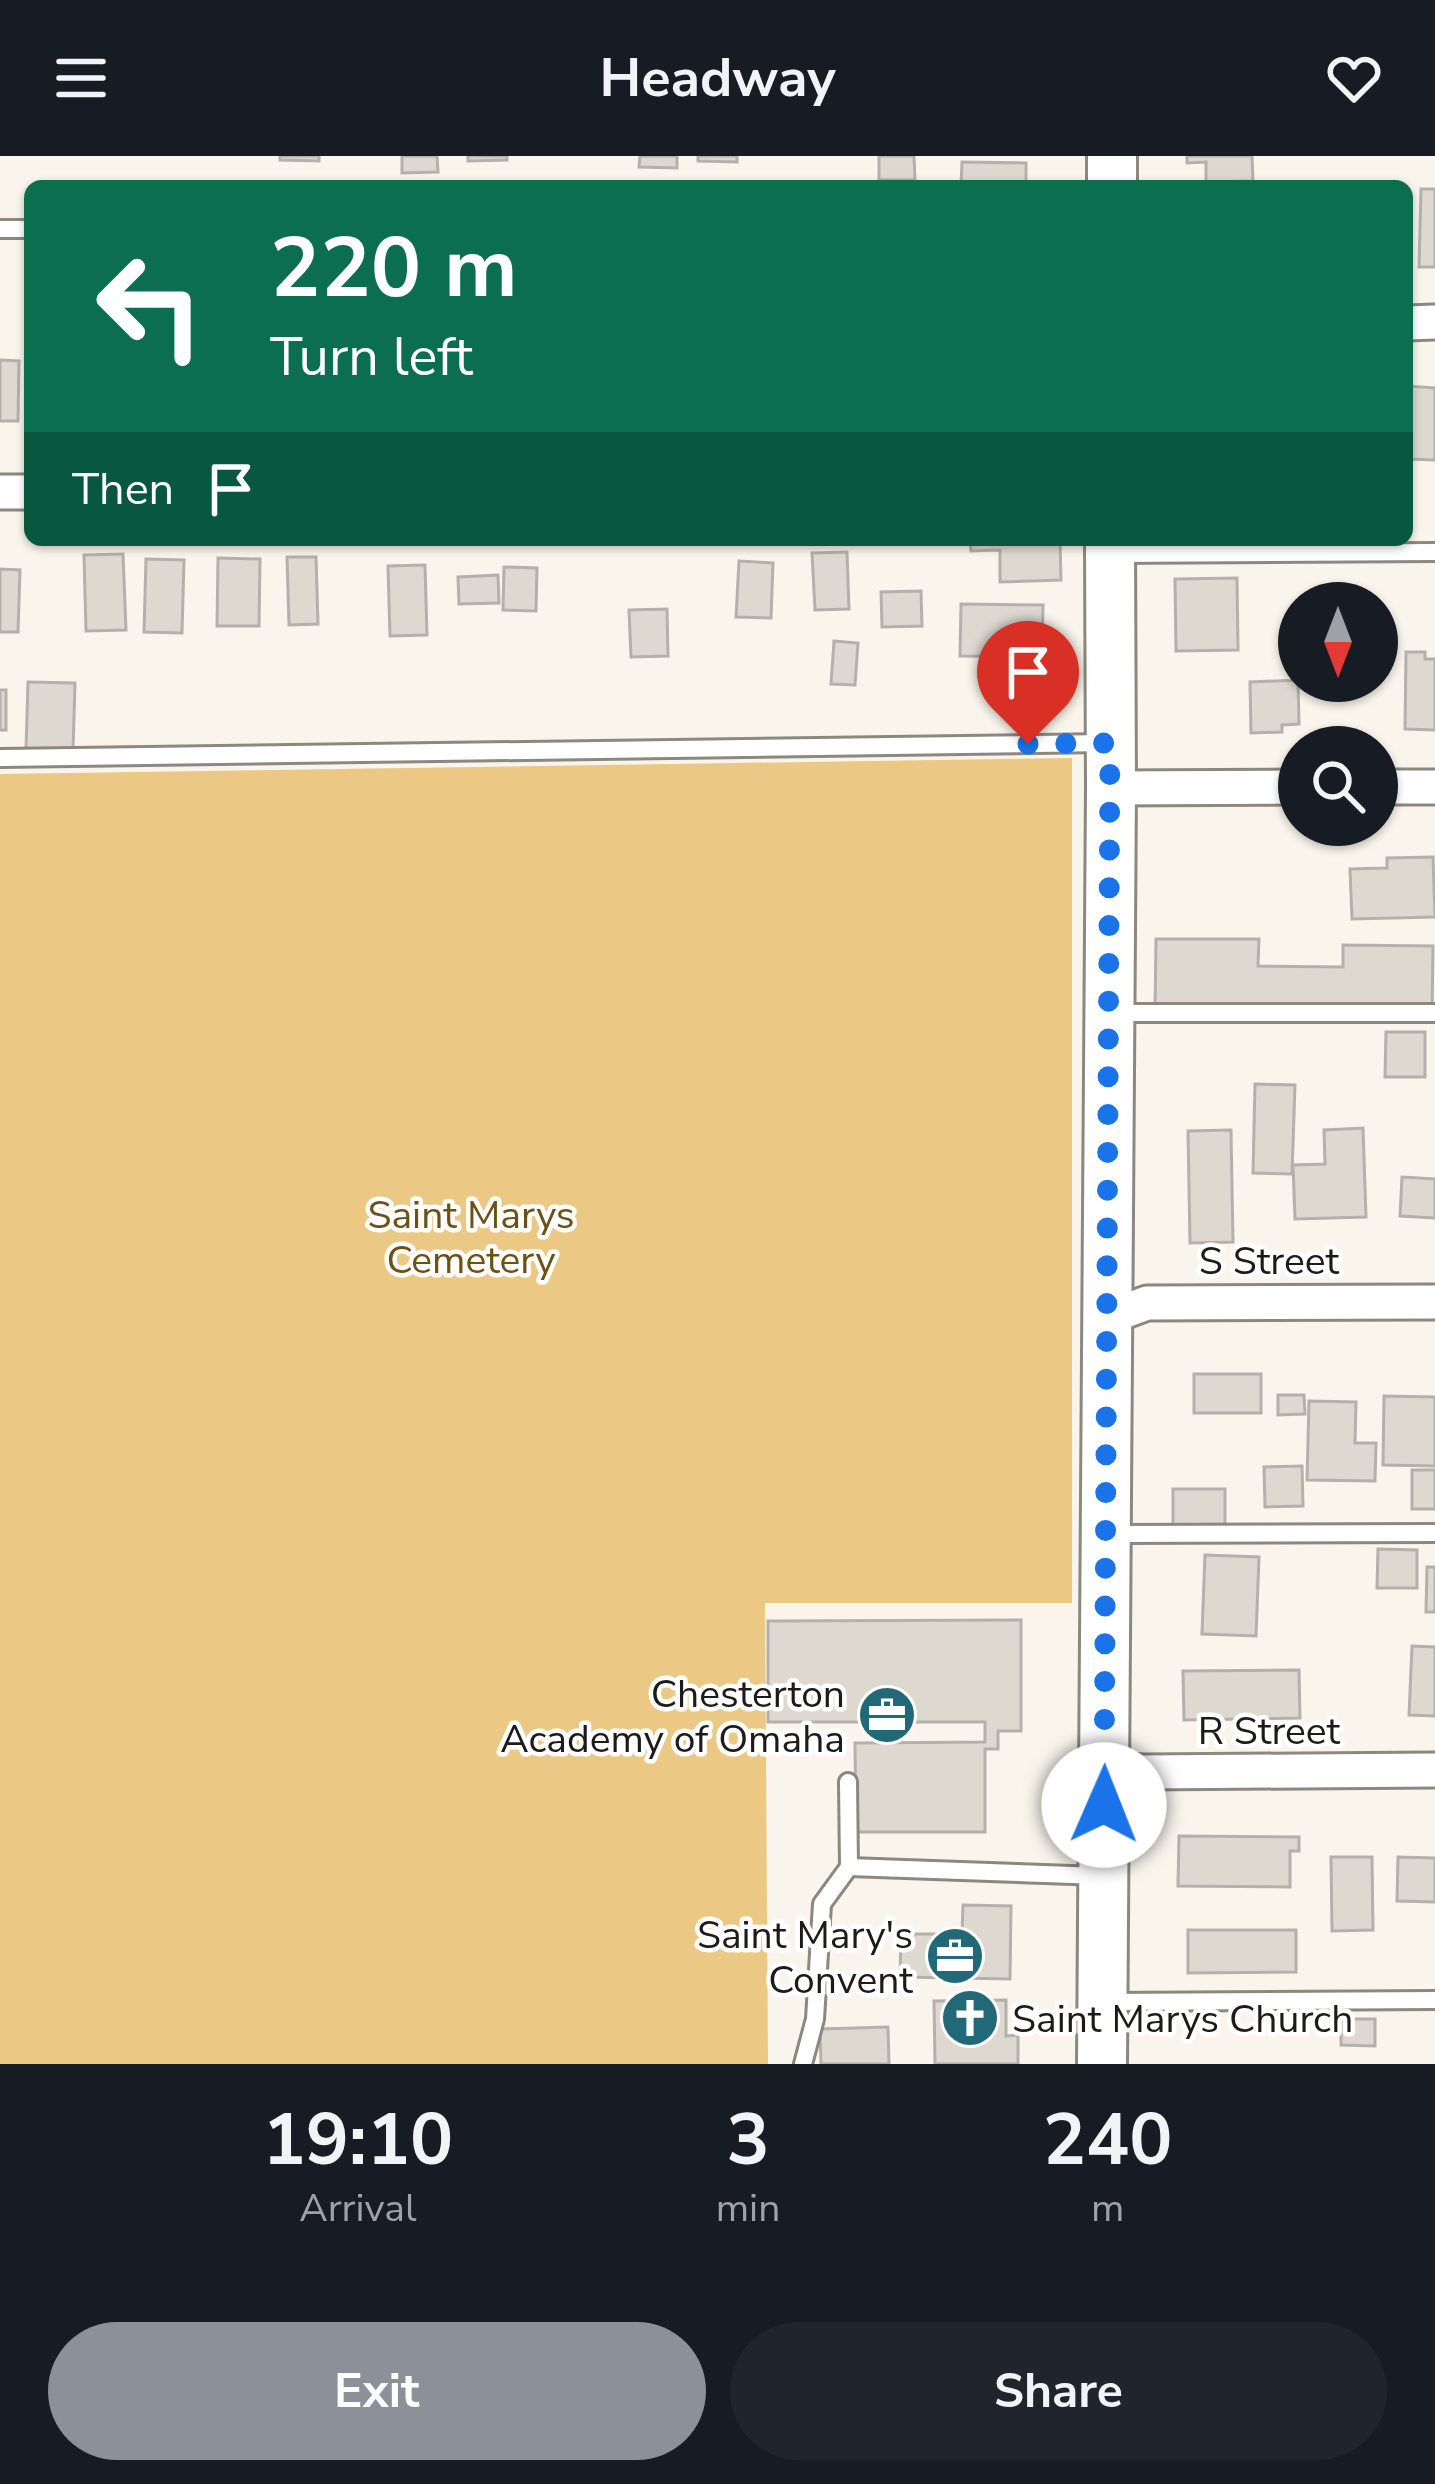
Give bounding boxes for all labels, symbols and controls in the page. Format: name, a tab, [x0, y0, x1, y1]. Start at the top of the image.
text: Headway	[599, 41, 836, 115]
icon: menu	[48, 45, 114, 111]
icon: heart	[1321, 45, 1387, 111]
text: 220 m	[270, 211, 518, 326]
icon: left	[72, 228, 228, 384]
text: Turn left	[270, 320, 473, 394]
icon: arrive	[198, 456, 264, 522]
text: Then	[72, 459, 174, 520]
north arrow	[1278, 582, 1398, 702]
map controls	[1278, 582, 1398, 846]
pin	[977, 621, 1079, 744]
icon: arrive	[995, 639, 1061, 705]
button: search	[1278, 726, 1398, 846]
park label: Saint Marys Cemetery	[367, 1189, 575, 1287]
street label: S Street	[1199, 1235, 1340, 1288]
place label: Chesterton Academy of Omaha	[500, 1668, 845, 1766]
office icon: Chesterton Academy of Omaha	[856, 1684, 918, 1746]
street label: R Street	[1198, 1705, 1341, 1758]
position arrow	[1041, 1742, 1167, 1868]
place label: Saint Mary's Convent	[697, 1909, 913, 2007]
office icon: Saint Mary's Convent	[924, 1925, 986, 1987]
church icon: Saint Marys Church	[939, 1987, 1001, 2049]
place label: Saint Marys Church	[1012, 1993, 1353, 2046]
text: 19:10	[263, 2091, 453, 2189]
text: 3	[726, 2091, 770, 2189]
text: 240	[1043, 2091, 1172, 2189]
text: Arrival	[299, 2182, 417, 2235]
text: min	[716, 2182, 780, 2235]
text: m	[1091, 2182, 1124, 2235]
button: Exit	[48, 2322, 706, 2460]
button: Share	[730, 2322, 1387, 2460]

